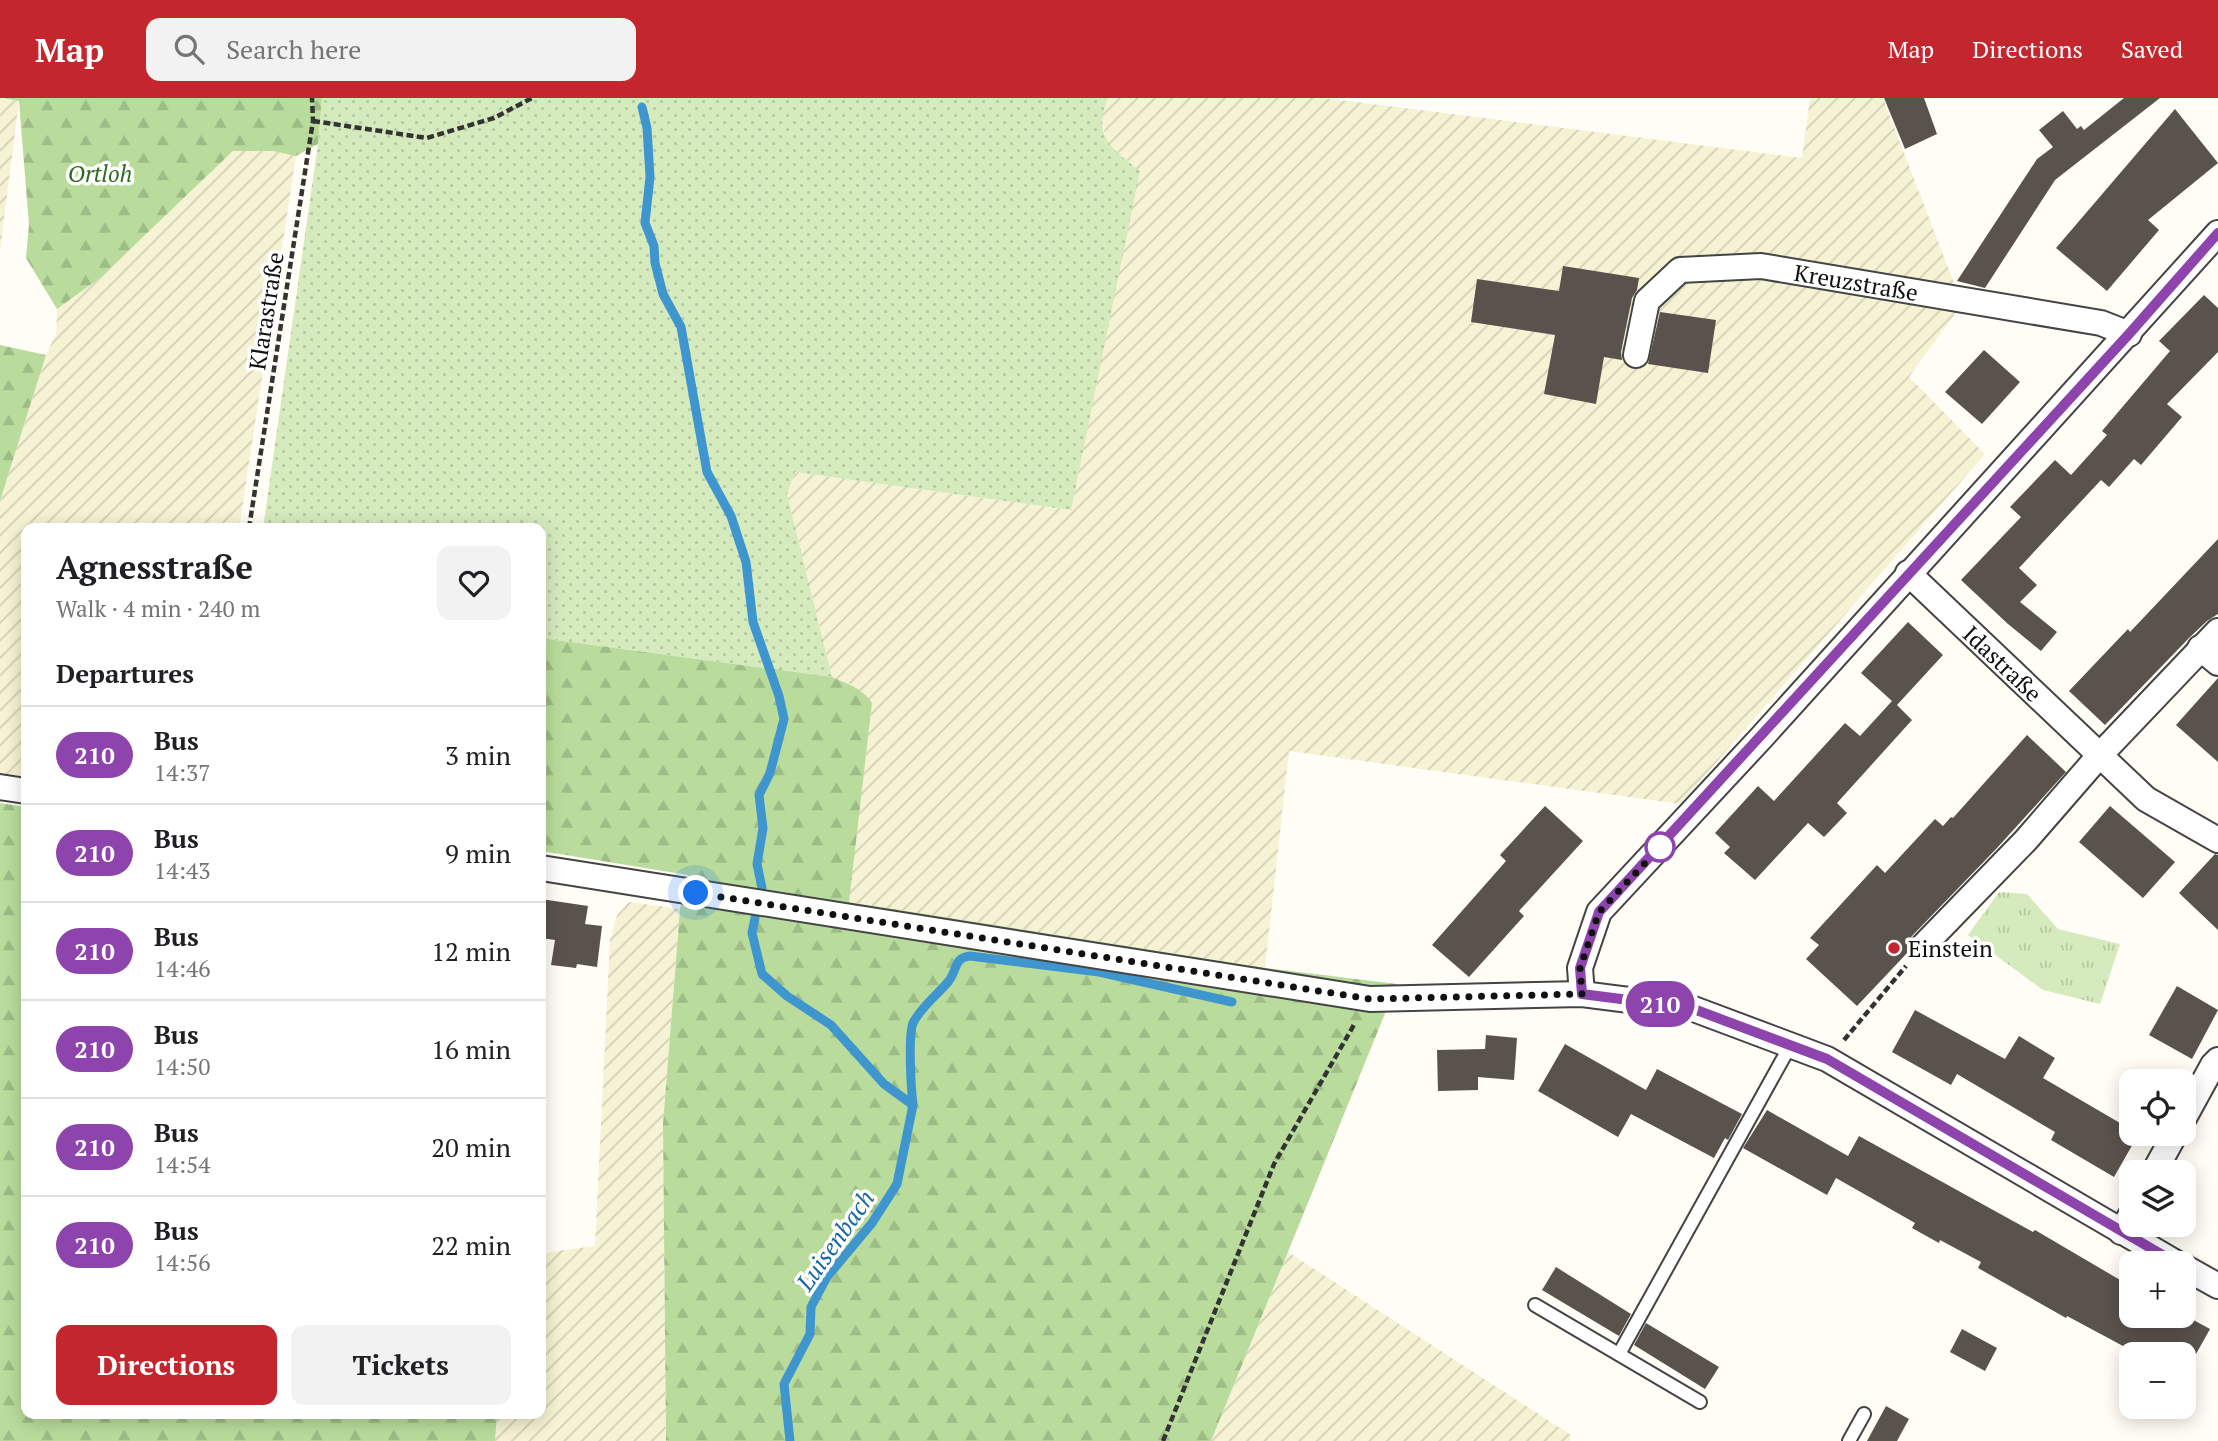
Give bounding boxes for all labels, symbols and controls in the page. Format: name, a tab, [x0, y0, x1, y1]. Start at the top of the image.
search box	[146, 18, 636, 81]
text: Map	[35, 28, 104, 71]
icon: search	[170, 30, 208, 68]
text: Search here	[226, 32, 361, 66]
text: Map	[1888, 33, 1934, 65]
text: Directions	[1972, 33, 2083, 65]
text: Saved	[2121, 33, 2183, 65]
park label: Ortloh	[68, 158, 132, 189]
street label: Klarastraße	[241, 250, 291, 372]
street label: Kreuzstraße	[1792, 256, 1920, 308]
text: Agnesstraße	[56, 545, 253, 588]
button: heart	[437, 546, 511, 620]
text: Walk · 4 min · 240 m	[56, 593, 260, 624]
street label: Idastraße	[1957, 618, 2049, 708]
text: Departures	[56, 656, 194, 690]
text: Bus	[154, 723, 199, 757]
text: 3 min	[445, 738, 511, 772]
text: 210	[74, 739, 115, 771]
text: 14:37	[154, 757, 211, 788]
text: Bus	[154, 821, 199, 855]
unlabelled marker	[1645, 832, 1675, 862]
text: 9 min	[445, 836, 511, 870]
text: 210	[74, 837, 115, 869]
text: 14:43	[154, 855, 211, 886]
your location	[678, 875, 713, 910]
text: Bus	[154, 919, 199, 953]
place label: Einstein	[1908, 933, 1993, 964]
text: 12 min	[431, 934, 511, 968]
text: 210	[74, 935, 115, 967]
marker: Einstein	[1886, 940, 1902, 956]
text: 14:46	[154, 953, 211, 984]
line badge: 210	[1620, 981, 1700, 1027]
text: 210	[1640, 988, 1680, 1020]
text: Bus	[154, 1017, 199, 1051]
text: 16 min	[431, 1032, 511, 1066]
text: 210	[74, 1033, 115, 1065]
text: 14:50	[154, 1051, 211, 1082]
map controls	[2119, 1069, 2196, 1419]
button: locate	[2119, 1069, 2196, 1146]
text: Bus	[154, 1115, 199, 1149]
text: 20 min	[431, 1130, 511, 1164]
text: 210	[74, 1131, 115, 1163]
text: 14:54	[154, 1149, 211, 1180]
button: layers	[2119, 1160, 2196, 1237]
water label: Luisenbach	[788, 1184, 881, 1297]
text: Bus	[154, 1213, 199, 1247]
text: 22 min	[431, 1228, 511, 1262]
text: 210	[74, 1229, 115, 1261]
text: 14:56	[154, 1247, 211, 1278]
button: +	[2119, 1251, 2196, 1328]
button: Directions	[56, 1325, 277, 1405]
button: Tickets	[291, 1325, 511, 1405]
button: −	[2119, 1342, 2196, 1419]

